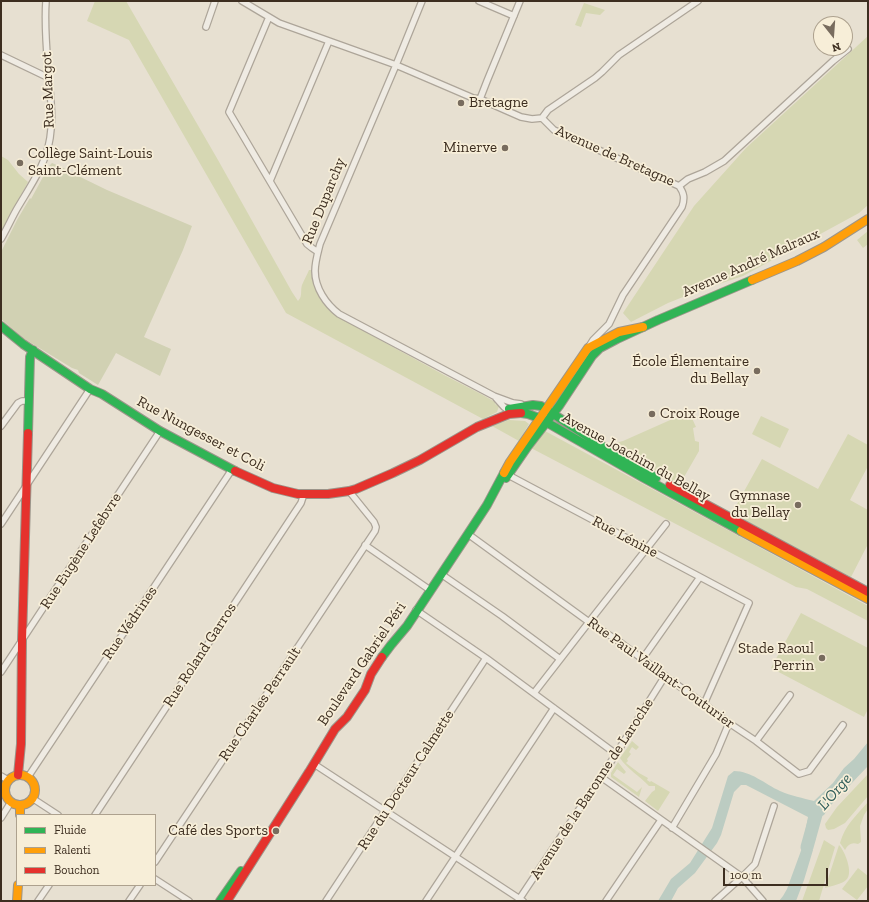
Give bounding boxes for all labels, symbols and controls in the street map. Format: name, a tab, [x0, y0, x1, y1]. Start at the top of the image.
north arrow	[813, 16, 853, 56]
text: N	[830, 40, 842, 54]
street label: Rue Margot	[38, 52, 58, 128]
place label: Bretagne	[469, 94, 528, 112]
marker: Bretagne	[456, 98, 466, 108]
street label: Avenue de Bretagne	[553, 122, 677, 190]
place label: Minerve	[443, 139, 497, 157]
marker: Minerve	[500, 143, 510, 153]
place label: Collège Saint-Louis Saint-Clément	[28, 145, 153, 180]
street label: Rue Duparchy	[299, 155, 349, 247]
marker: Collège Saint-Louis Saint-Clément	[15, 158, 25, 168]
street label: Avenue André Malraux	[680, 225, 822, 301]
place label: École Élementaire du Bellay	[632, 353, 749, 388]
marker: École Élementaire du Bellay	[752, 366, 762, 376]
street label: Rue Nungesser et Coli	[134, 393, 268, 475]
place label: Croix Rouge	[660, 405, 739, 423]
street label: Avenue Joachim du Bellay	[559, 409, 713, 505]
marker: Croix Rouge	[647, 409, 657, 419]
place label: Gymnase du Bellay	[730, 487, 790, 522]
street label: Rue Eugène Lefebvre	[37, 489, 125, 613]
marker: Gymnase du Bellay	[793, 500, 803, 510]
street label: Rue Lénine	[589, 512, 661, 562]
street label: Rue Védrines	[99, 583, 161, 663]
street label: Rue Roland Garros	[160, 599, 240, 711]
street label: Boulevard Gabriel Péri	[314, 599, 410, 729]
street label: Rue Paul Vaillant-Couturier	[584, 613, 738, 733]
place label: Stade Raoul Perrin	[738, 640, 814, 675]
street label: Rue Charles Perrault	[215, 643, 305, 765]
marker: Stade Raoul Perrin	[817, 653, 827, 663]
street label: Avenue de la Baronne de Laroche	[527, 695, 657, 883]
street label: Rue du Docteur Calmette	[354, 707, 458, 853]
water label: L'Orge	[814, 770, 856, 814]
legend	[16, 814, 156, 886]
place label: Café des Sports	[168, 822, 268, 840]
text: Fluide	[54, 823, 86, 837]
marker: Café des Sports	[271, 826, 281, 836]
text: Ralenti	[54, 843, 91, 857]
scale bar	[725, 860, 830, 886]
text: Bouchon	[54, 863, 99, 877]
text: 100 m	[730, 868, 762, 882]

